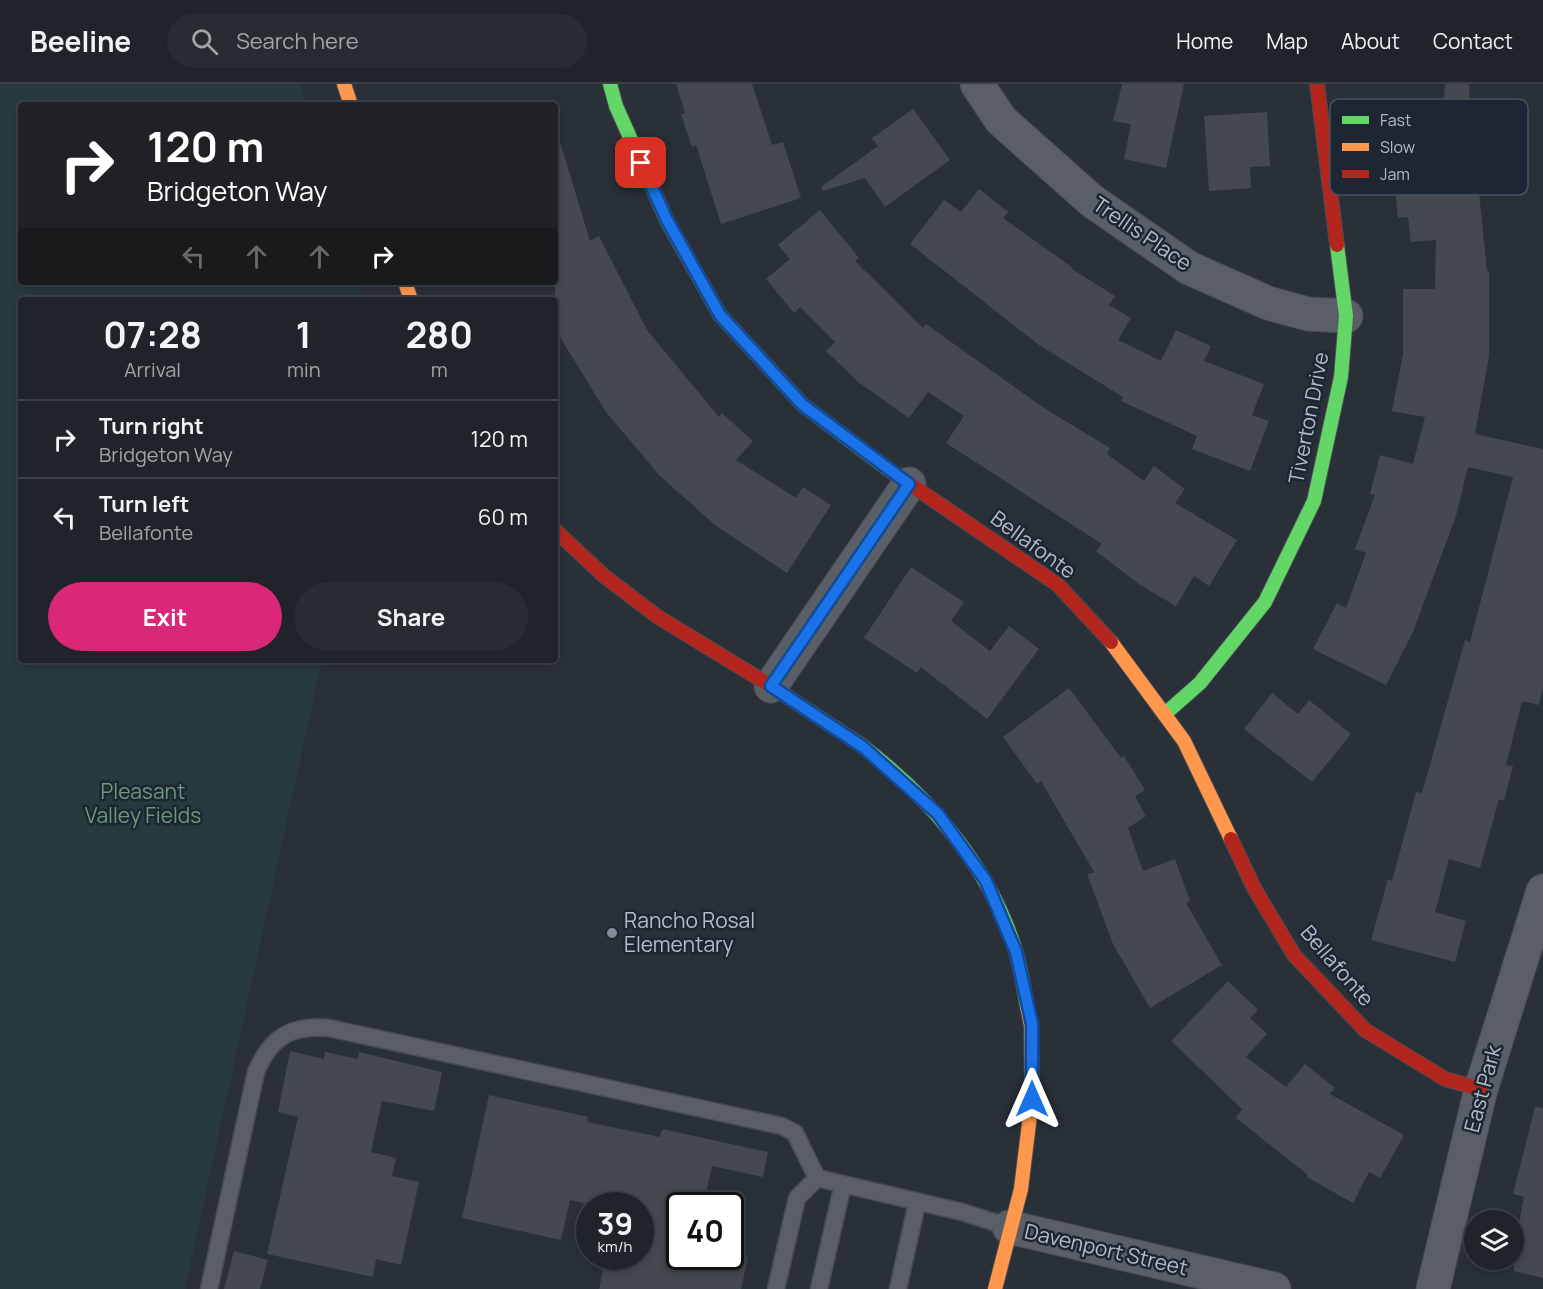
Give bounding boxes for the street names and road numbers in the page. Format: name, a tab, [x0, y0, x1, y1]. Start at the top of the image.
street label: Trellis Place	[1088, 190, 1198, 277]
street label: Tiverton Drive	[1282, 350, 1335, 486]
street label: Bellafonte	[985, 504, 1082, 585]
street label: Bellafonte	[1295, 919, 1381, 1012]
street label: East Park	[1457, 1042, 1507, 1135]
street label: Davenport Street	[1022, 1217, 1191, 1281]

